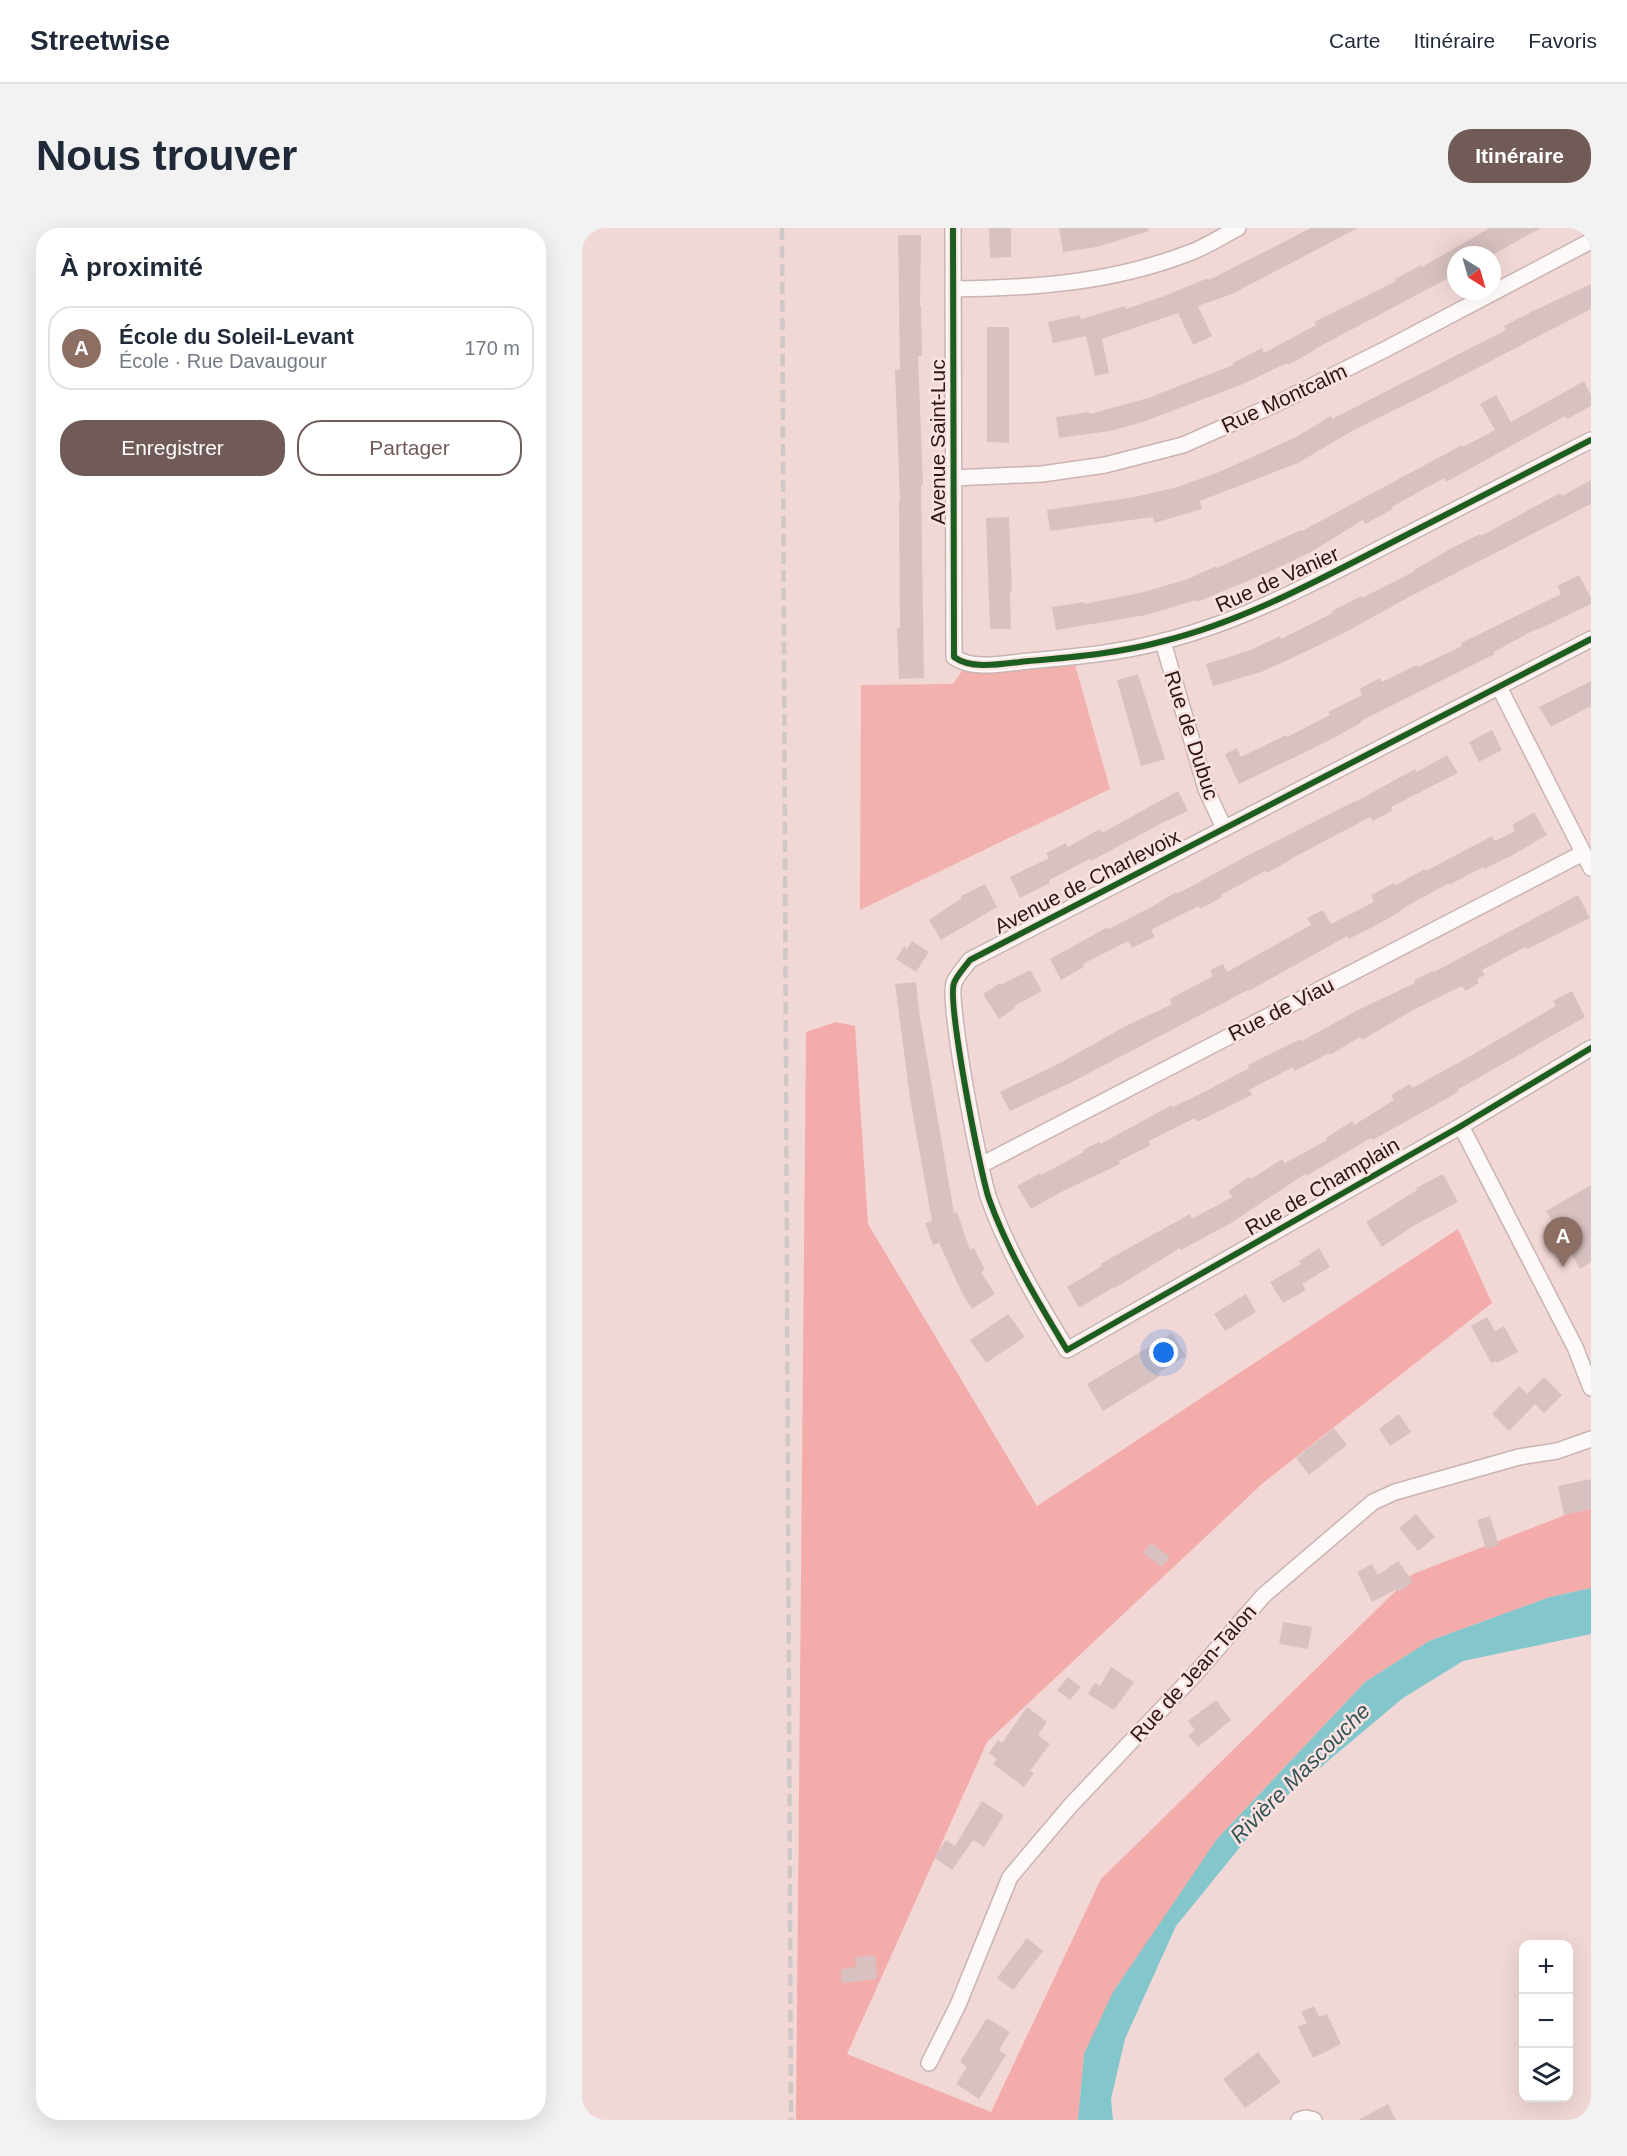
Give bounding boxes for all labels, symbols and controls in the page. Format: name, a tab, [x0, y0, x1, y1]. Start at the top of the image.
text: Streetwise	[30, 25, 170, 56]
text: Carte	[1329, 29, 1380, 52]
text: Itinéraire	[1413, 29, 1495, 52]
text: Favoris	[1528, 29, 1597, 52]
button: Itinéraire	[1448, 129, 1591, 183]
text: Nous trouver	[36, 132, 297, 179]
north arrow	[1447, 246, 1501, 300]
text: À proximité	[60, 252, 203, 282]
text: École du Soleil-Levant	[119, 324, 354, 349]
text: A	[74, 337, 89, 359]
text: 170 m	[464, 337, 520, 359]
text: École · Rue Davaugour	[119, 350, 327, 372]
street label: Avenue Saint-Luc	[926, 359, 949, 525]
street label: Rue Montcalm	[1218, 359, 1350, 437]
button: Enregistrer	[60, 420, 285, 476]
button: Partager	[297, 420, 522, 476]
street label: Rue de Vanier	[1212, 542, 1342, 616]
street label: Rue de Dubuc	[1160, 668, 1224, 802]
street label: Avenue de Charlevoix	[990, 824, 1184, 938]
street label: Rue de Viau	[1224, 973, 1338, 1045]
street label: Rue de Champlain	[1241, 1133, 1403, 1239]
pin: A	[1544, 1218, 1582, 1267]
your location	[1149, 1338, 1178, 1367]
street label: Rue de Jean-Talon	[1125, 1600, 1261, 1746]
water label: Rivière Mascouche	[1225, 1698, 1375, 1848]
map controls	[1519, 1940, 1573, 2102]
button: +	[1519, 1940, 1573, 1994]
button: −	[1519, 1994, 1573, 2048]
button: layers	[1519, 2048, 1573, 2102]

